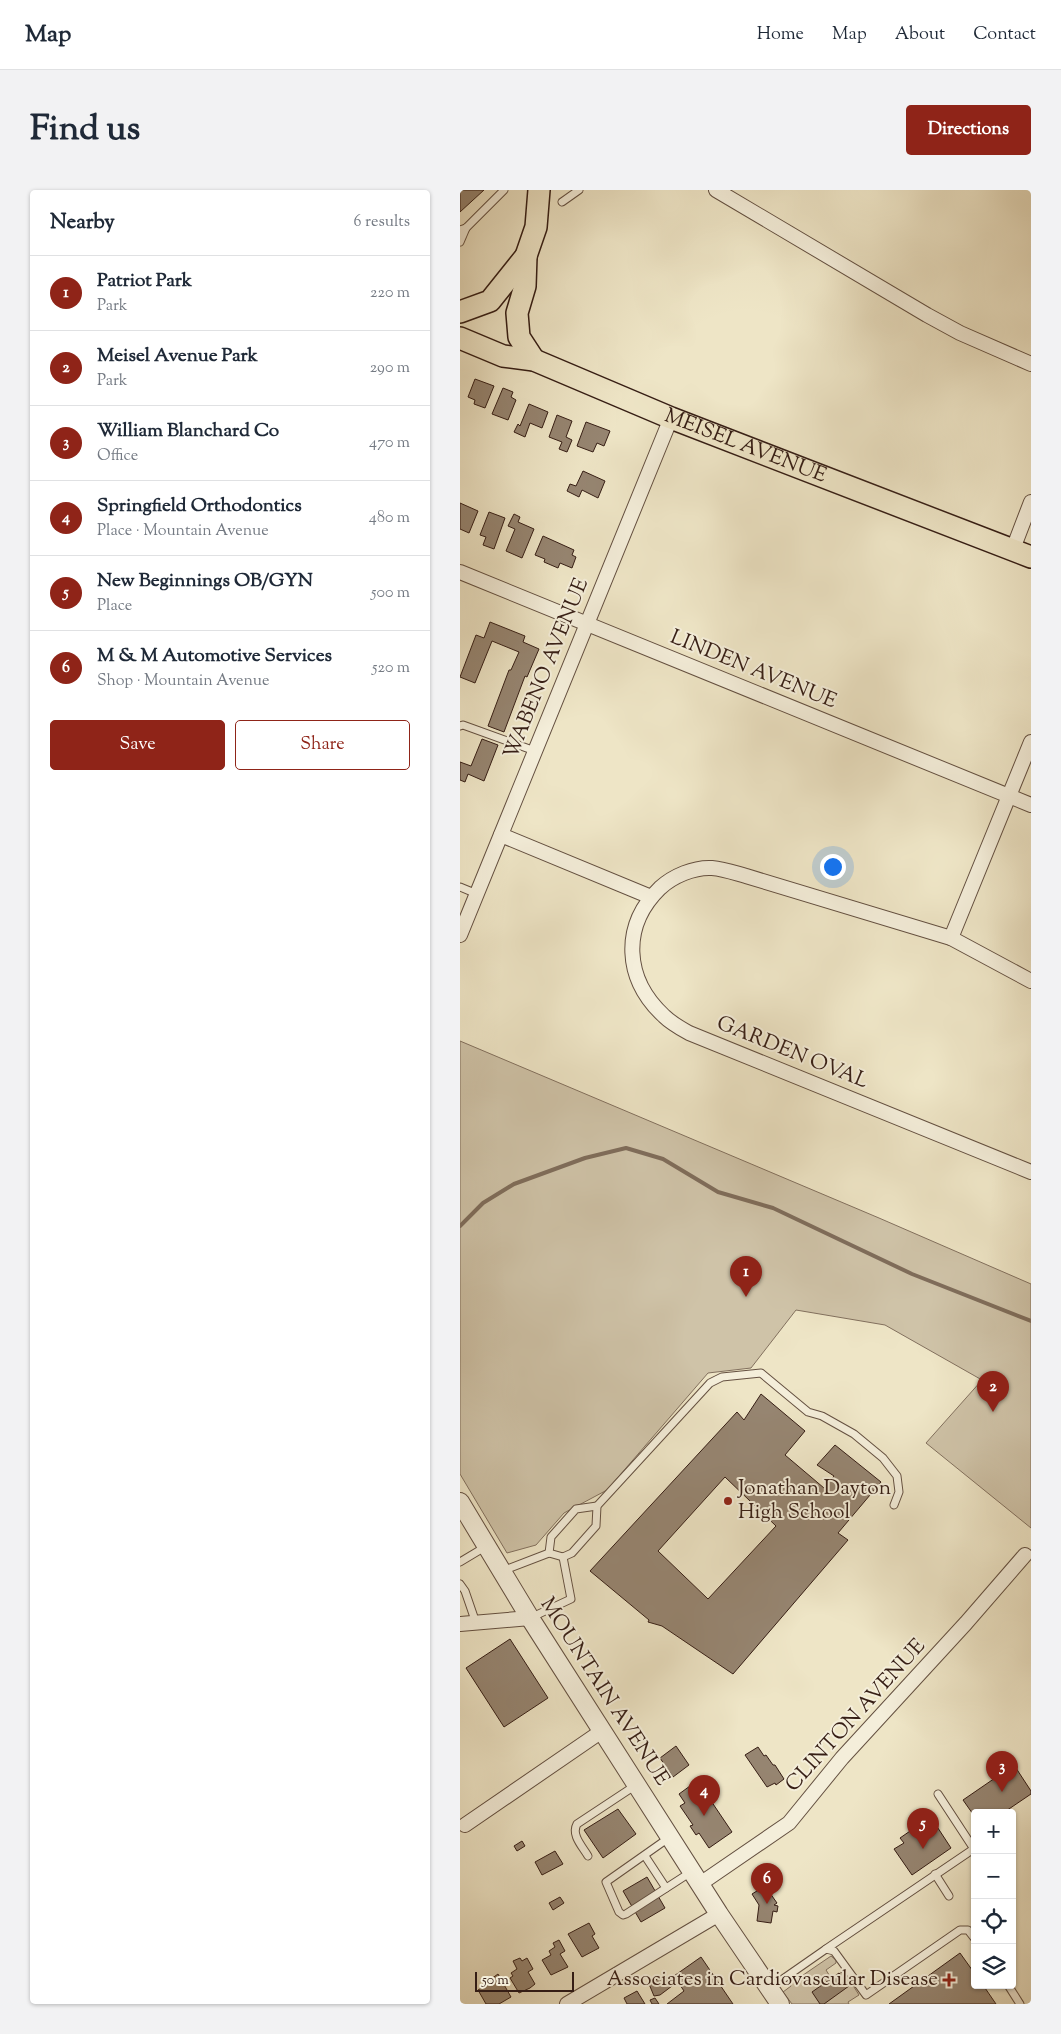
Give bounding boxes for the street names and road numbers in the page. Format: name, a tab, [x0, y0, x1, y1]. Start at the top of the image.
street label: MEISEL AVENUE	[660, 402, 831, 492]
street label: WABENO AVENUE	[497, 574, 597, 764]
street label: LINDEN AVENUE	[665, 623, 841, 717]
street label: GARDEN OVAL	[712, 1009, 873, 1097]
street label: MOUNTAIN AVENUE	[532, 1592, 676, 1792]
street label: CLINTON AVENUE	[779, 1632, 933, 1799]

